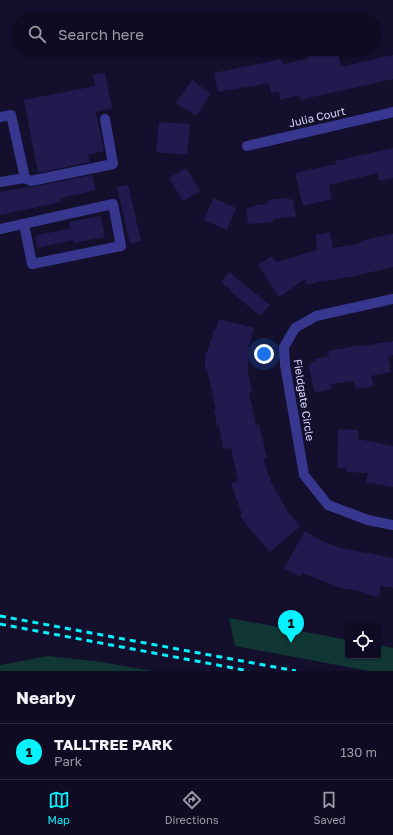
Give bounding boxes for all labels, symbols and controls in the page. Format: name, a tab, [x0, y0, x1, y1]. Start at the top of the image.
search box	[12, 12, 381, 56]
icon: search	[26, 23, 48, 45]
text: Search here	[58, 25, 144, 43]
street label: Julia Court	[287, 104, 347, 129]
your location	[254, 344, 274, 364]
street label: Fieldgate Circle	[292, 358, 317, 442]
pin: 1	[278, 610, 304, 643]
map controls	[345, 623, 381, 659]
button: locate	[345, 623, 381, 659]
text: Nearby	[16, 687, 76, 708]
text: TALLTREE PARK	[54, 735, 173, 753]
text: 1	[26, 744, 32, 760]
text: 130 m	[340, 744, 377, 760]
text: Park	[54, 753, 82, 769]
tab: Map	[47, 789, 70, 826]
tab: Directions	[165, 789, 219, 826]
tab: Saved	[313, 789, 346, 826]

